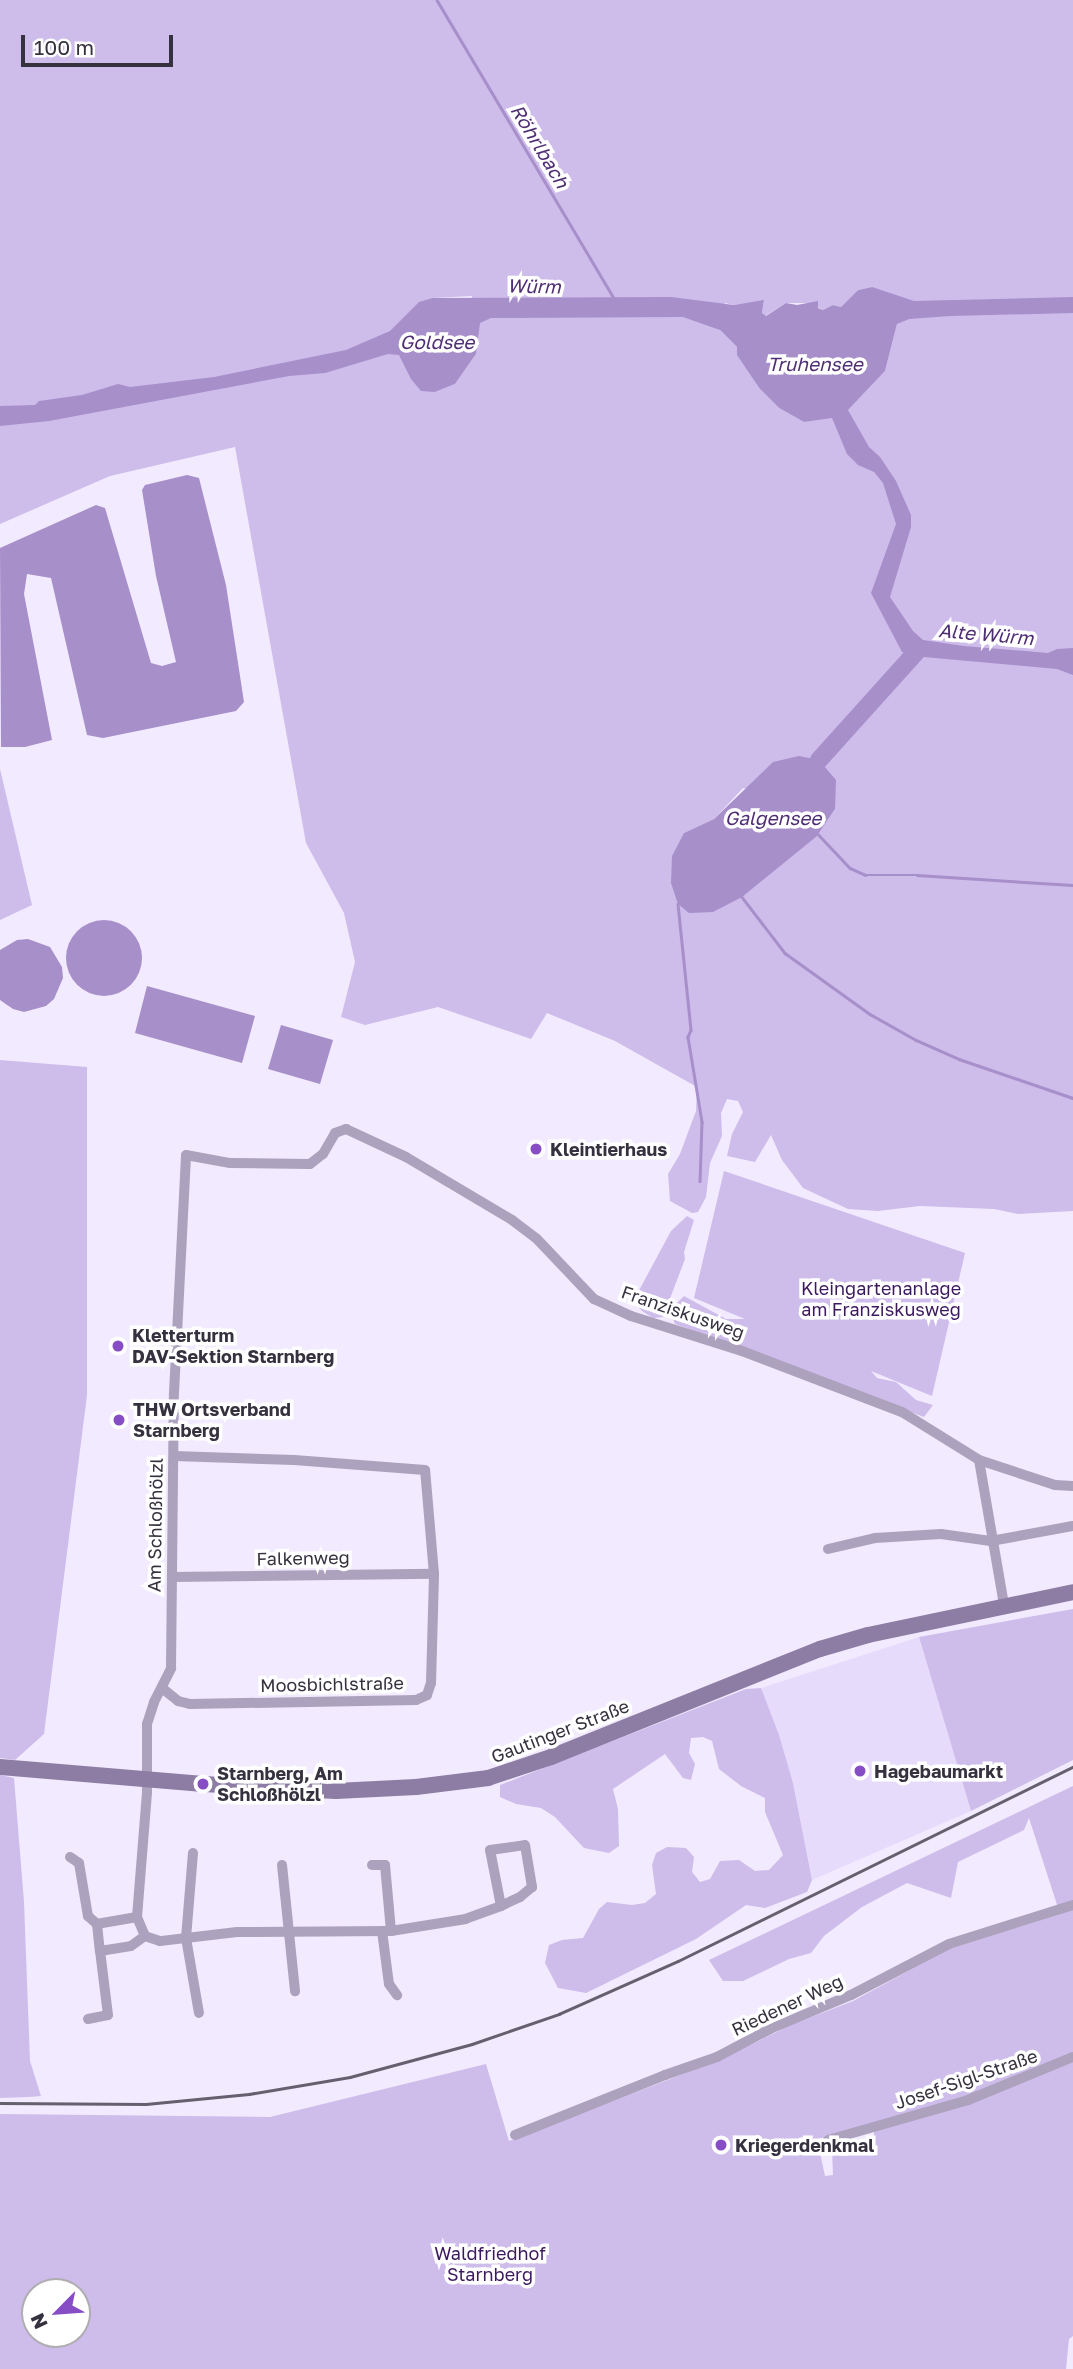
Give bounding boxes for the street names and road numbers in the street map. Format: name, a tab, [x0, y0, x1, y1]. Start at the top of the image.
street label: Franziskusweg	[619, 1281, 747, 1343]
street label: Am Schloßhölzl	[143, 1458, 167, 1592]
street label: Falkenweg	[256, 1546, 350, 1570]
street label: Moosbichlstraße	[260, 1672, 404, 1696]
street label: Gautinger Straße	[488, 1695, 632, 1767]
street label: Riedener Weg	[728, 1970, 846, 2040]
street label: Josef-Sigl-Straße	[892, 2044, 1040, 2114]

